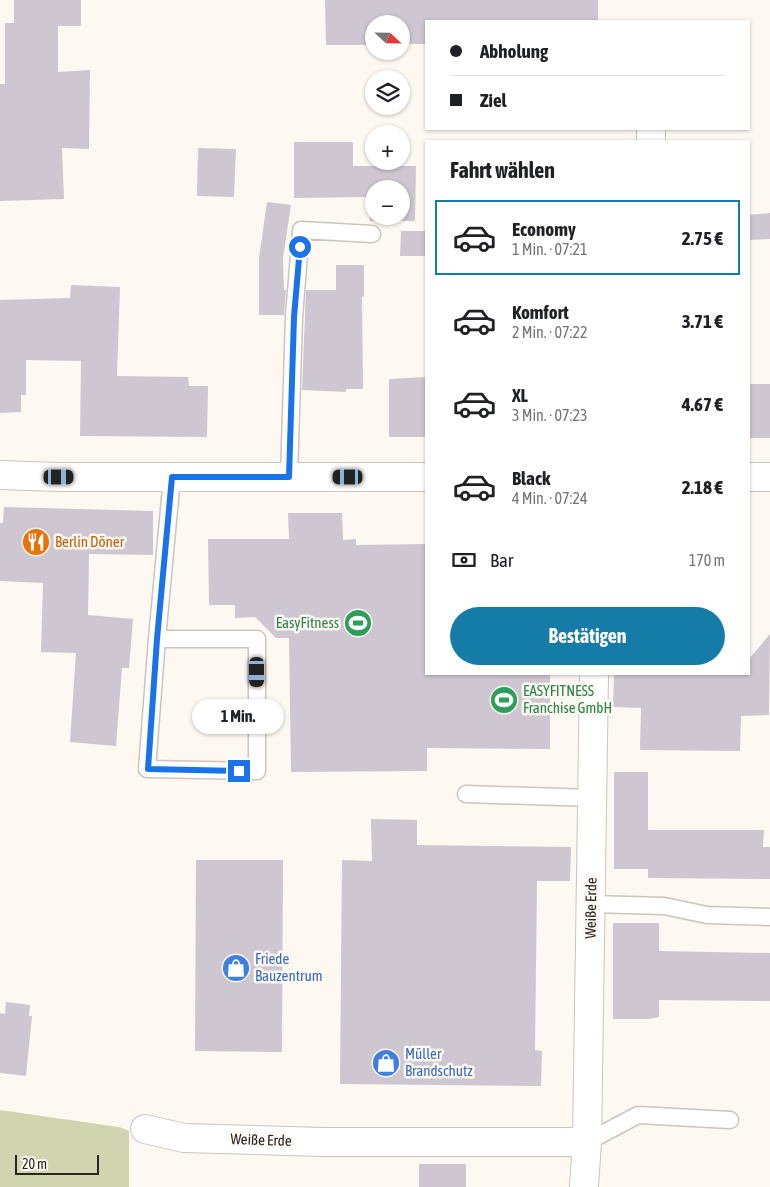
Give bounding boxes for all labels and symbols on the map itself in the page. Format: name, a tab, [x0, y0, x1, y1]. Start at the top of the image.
north arrow	[365, 15, 410, 60]
route start	[289, 236, 311, 258]
car	[44, 470, 74, 485]
car	[333, 470, 363, 485]
restaurant icon: Berlin Döner	[21, 527, 51, 557]
place label: Berlin Döner	[55, 533, 125, 550]
sports icon: EasyFitness	[343, 608, 373, 638]
place label: EasyFitness	[276, 614, 339, 631]
car	[249, 657, 264, 687]
place label: EASYFITNESS Franchise GmbH	[523, 682, 612, 716]
sports icon: EASYFITNESS Franchise GmbH	[489, 685, 519, 715]
callout: 1 Min.	[193, 698, 285, 734]
route end	[228, 760, 250, 782]
street label: Weiße Erde	[581, 877, 600, 939]
place label: Friede Bauzentrum	[255, 950, 322, 984]
shop icon: Friede Bauzentrum	[221, 953, 251, 983]
place label: Müller Brandschutz	[405, 1045, 473, 1079]
shop icon: Müller Brandschutz	[371, 1048, 401, 1078]
street label: Weiße Erde	[230, 1130, 292, 1149]
scale bar	[15, 1152, 99, 1175]

